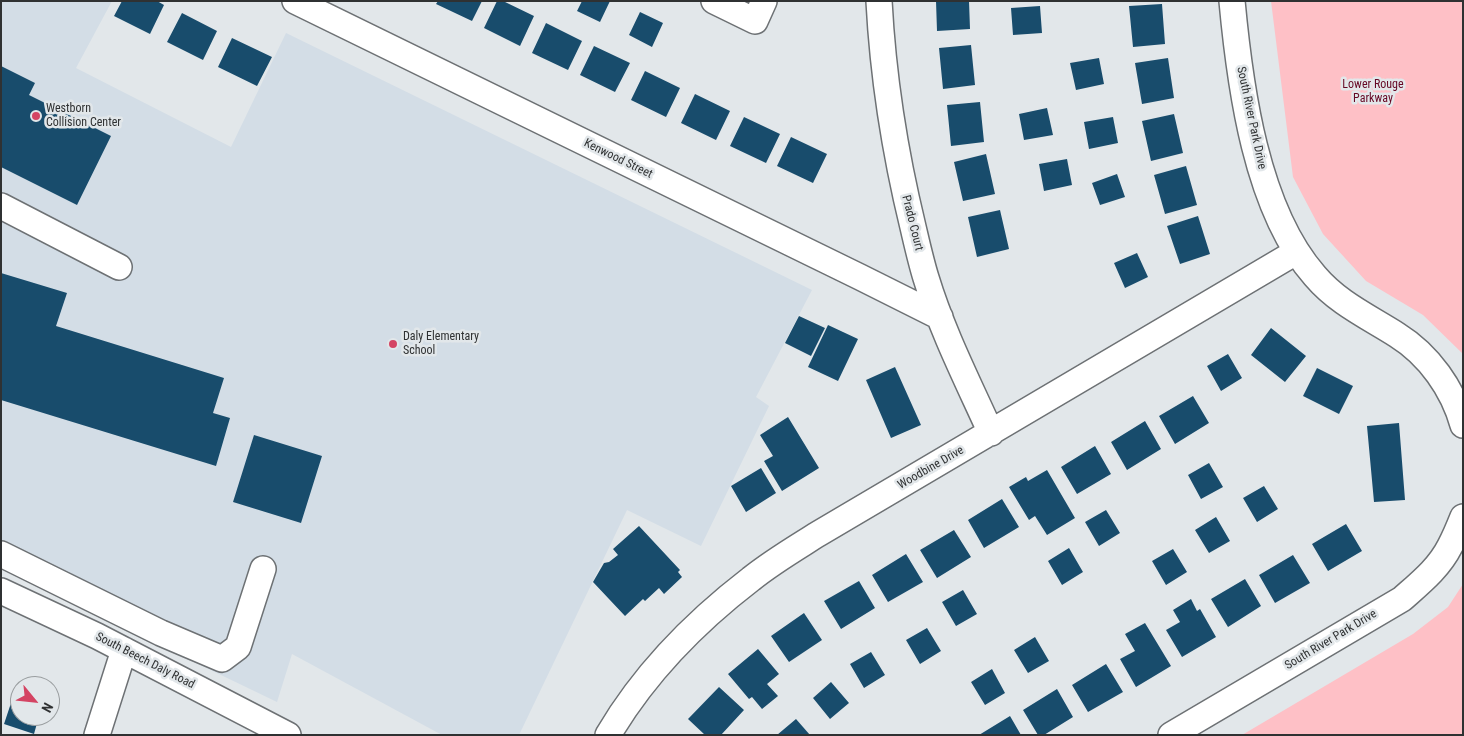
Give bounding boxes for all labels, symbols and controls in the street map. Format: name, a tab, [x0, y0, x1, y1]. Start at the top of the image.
street label: South River Park Drive	[1233, 65, 1269, 171]
park label: Lower Rouge Parkway	[1342, 78, 1404, 106]
place label: Westborn Collision Center	[46, 102, 121, 130]
marker: Westborn Collision Center	[30, 110, 42, 122]
street label: Kenwood Street	[581, 136, 655, 182]
street label: Prado Court	[898, 194, 926, 252]
place label: Daly Elementary School	[403, 330, 479, 358]
marker: Daly Elementary School	[387, 338, 399, 350]
street label: Woodbine Drive	[895, 443, 967, 493]
street label: South River Park Drive	[1283, 607, 1379, 673]
street label: South Beech Daly Road	[93, 630, 197, 692]
north arrow	[10, 676, 60, 726]
text: N	[38, 700, 56, 715]

